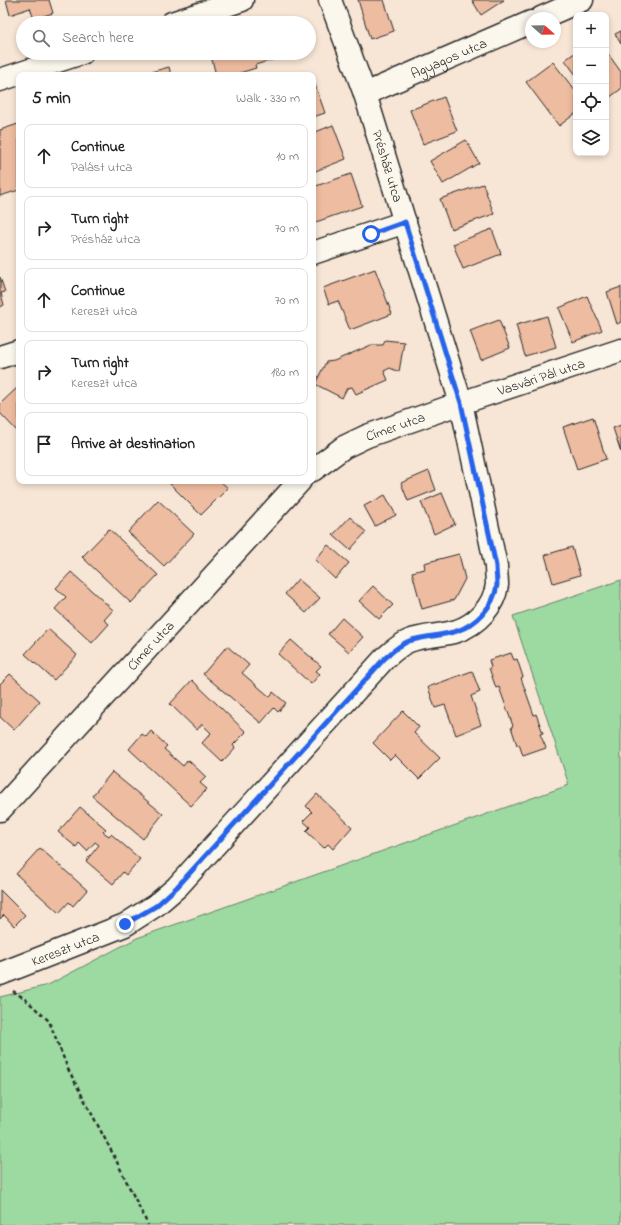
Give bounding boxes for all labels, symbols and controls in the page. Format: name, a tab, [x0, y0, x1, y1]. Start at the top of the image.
north arrow	[525, 12, 561, 48]
map controls	[573, 12, 609, 156]
button: +	[573, 12, 609, 48]
search box	[16, 16, 316, 60]
icon: search	[30, 27, 52, 49]
text: Search here	[62, 27, 134, 49]
street label: Agyagos utca	[408, 33, 490, 85]
button: −	[573, 48, 609, 84]
button: locate	[573, 84, 609, 120]
text: 5 min	[32, 86, 71, 111]
text: Walk · 330 m	[236, 89, 300, 108]
button: layers	[573, 120, 609, 156]
street label: Présház utca	[366, 128, 408, 205]
text: Continue	[71, 136, 125, 158]
icon: ahead	[33, 145, 55, 167]
text: 10 m	[276, 147, 299, 166]
text: Palást utca	[71, 158, 132, 177]
text: Turn right	[71, 208, 129, 230]
icon: right	[33, 217, 55, 239]
text: 70 m	[275, 219, 299, 238]
route start	[362, 225, 380, 243]
text: Présház utca	[71, 230, 140, 249]
text: Continue	[71, 280, 125, 302]
icon: ahead	[33, 289, 55, 311]
text: 70 m	[275, 291, 299, 310]
text: Kereszt utca	[71, 302, 137, 321]
text: Turn right	[71, 352, 129, 374]
street label: Vasvári Pál utca	[494, 354, 588, 402]
icon: right	[33, 361, 55, 383]
text: 180 m	[271, 363, 299, 382]
text: Kereszt utca	[71, 374, 137, 393]
street label: Címer utca	[363, 407, 428, 448]
icon: arrive	[33, 433, 55, 455]
text: Arrive at destination	[71, 433, 195, 455]
street label: Címer utca	[123, 616, 180, 676]
route end	[116, 915, 134, 933]
street label: Kereszt utca	[29, 927, 103, 973]

